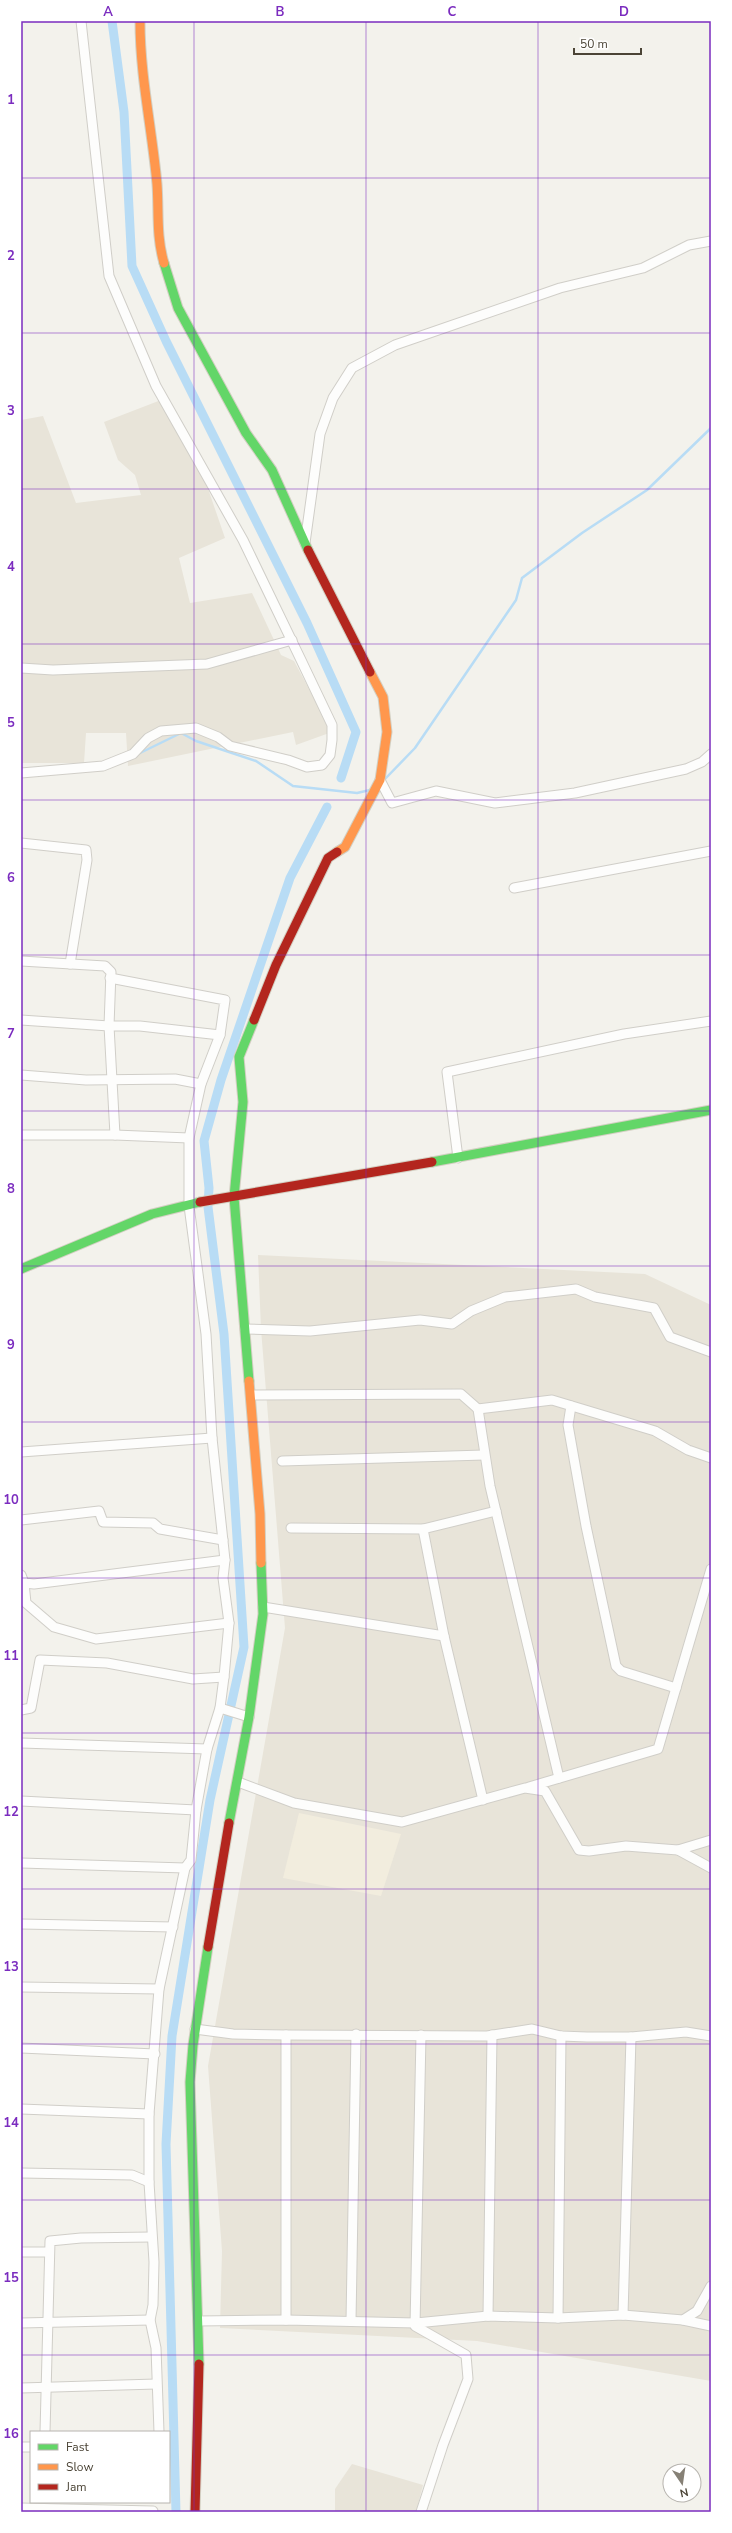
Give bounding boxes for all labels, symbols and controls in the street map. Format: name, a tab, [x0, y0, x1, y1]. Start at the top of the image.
text: A	[103, 3, 113, 21]
text: B	[276, 3, 285, 21]
text: C	[448, 3, 457, 21]
text: D	[619, 3, 629, 21]
scale bar	[574, 30, 641, 56]
text: 50 m	[580, 36, 608, 52]
text: 1	[7, 91, 15, 109]
text: 2	[7, 247, 15, 265]
text: 3	[7, 402, 15, 420]
text: 4	[7, 558, 15, 576]
text: 5	[7, 714, 15, 732]
text: 6	[7, 869, 15, 887]
text: 7	[7, 1025, 15, 1043]
text: 8	[7, 1180, 15, 1198]
text: 9	[7, 1336, 15, 1354]
text: 10	[3, 1491, 19, 1509]
text: 11	[3, 1647, 19, 1665]
text: 12	[3, 1803, 19, 1821]
text: 13	[3, 1958, 19, 1976]
text: 14	[3, 2114, 19, 2132]
text: 15	[3, 2269, 19, 2287]
text: 16	[3, 2425, 19, 2443]
legend	[30, 2431, 170, 2503]
text: Fast	[66, 2439, 89, 2455]
text: Slow	[66, 2459, 94, 2475]
north arrow	[662, 2463, 702, 2503]
text: Jam	[65, 2479, 87, 2495]
text: N	[678, 2484, 690, 2500]

